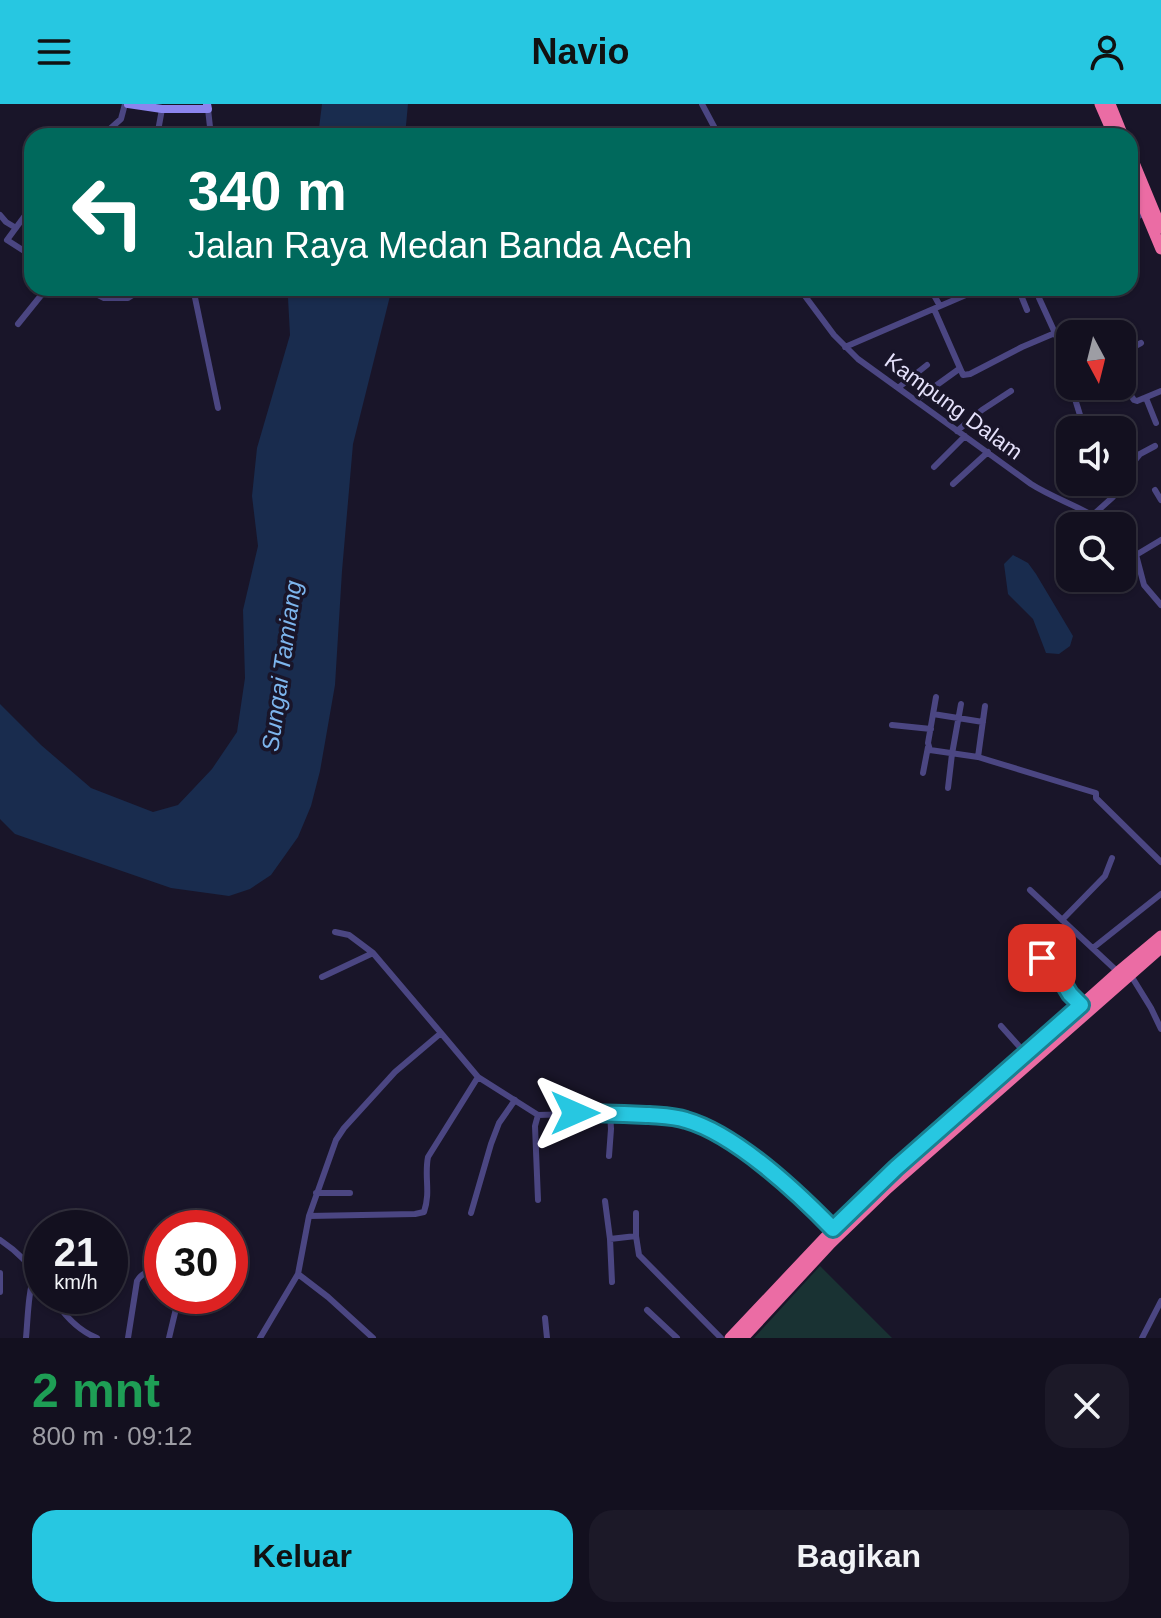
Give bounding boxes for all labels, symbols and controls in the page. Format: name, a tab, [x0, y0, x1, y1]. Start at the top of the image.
icon: menu	[32, 30, 76, 74]
icon: person	[1085, 30, 1129, 74]
text: Navio	[531, 31, 630, 72]
text: 340 m	[188, 159, 347, 222]
icon: left	[56, 160, 160, 264]
text: Jalan Raya Medan Banda Aceh	[188, 225, 692, 266]
north arrow	[1056, 320, 1136, 400]
map controls	[1056, 320, 1136, 592]
street label: Kampung Dalam	[880, 348, 1027, 465]
button: sound	[1056, 416, 1136, 496]
button: search	[1056, 512, 1136, 592]
water label: Sungai Tamiang	[256, 578, 307, 753]
pin	[1008, 924, 1076, 992]
icon: arrive	[1020, 936, 1064, 980]
position arrow	[533, 1071, 617, 1155]
speed limit sign: 30	[144, 1210, 248, 1314]
text: 21	[54, 1230, 98, 1274]
text: km/h	[54, 1271, 98, 1293]
text: 2 mnt	[32, 1364, 160, 1417]
button: close	[1045, 1364, 1129, 1448]
text: 800 m · 09:12	[32, 1421, 192, 1451]
button: Keluar	[32, 1510, 573, 1602]
button: Bagikan	[589, 1510, 1129, 1602]

